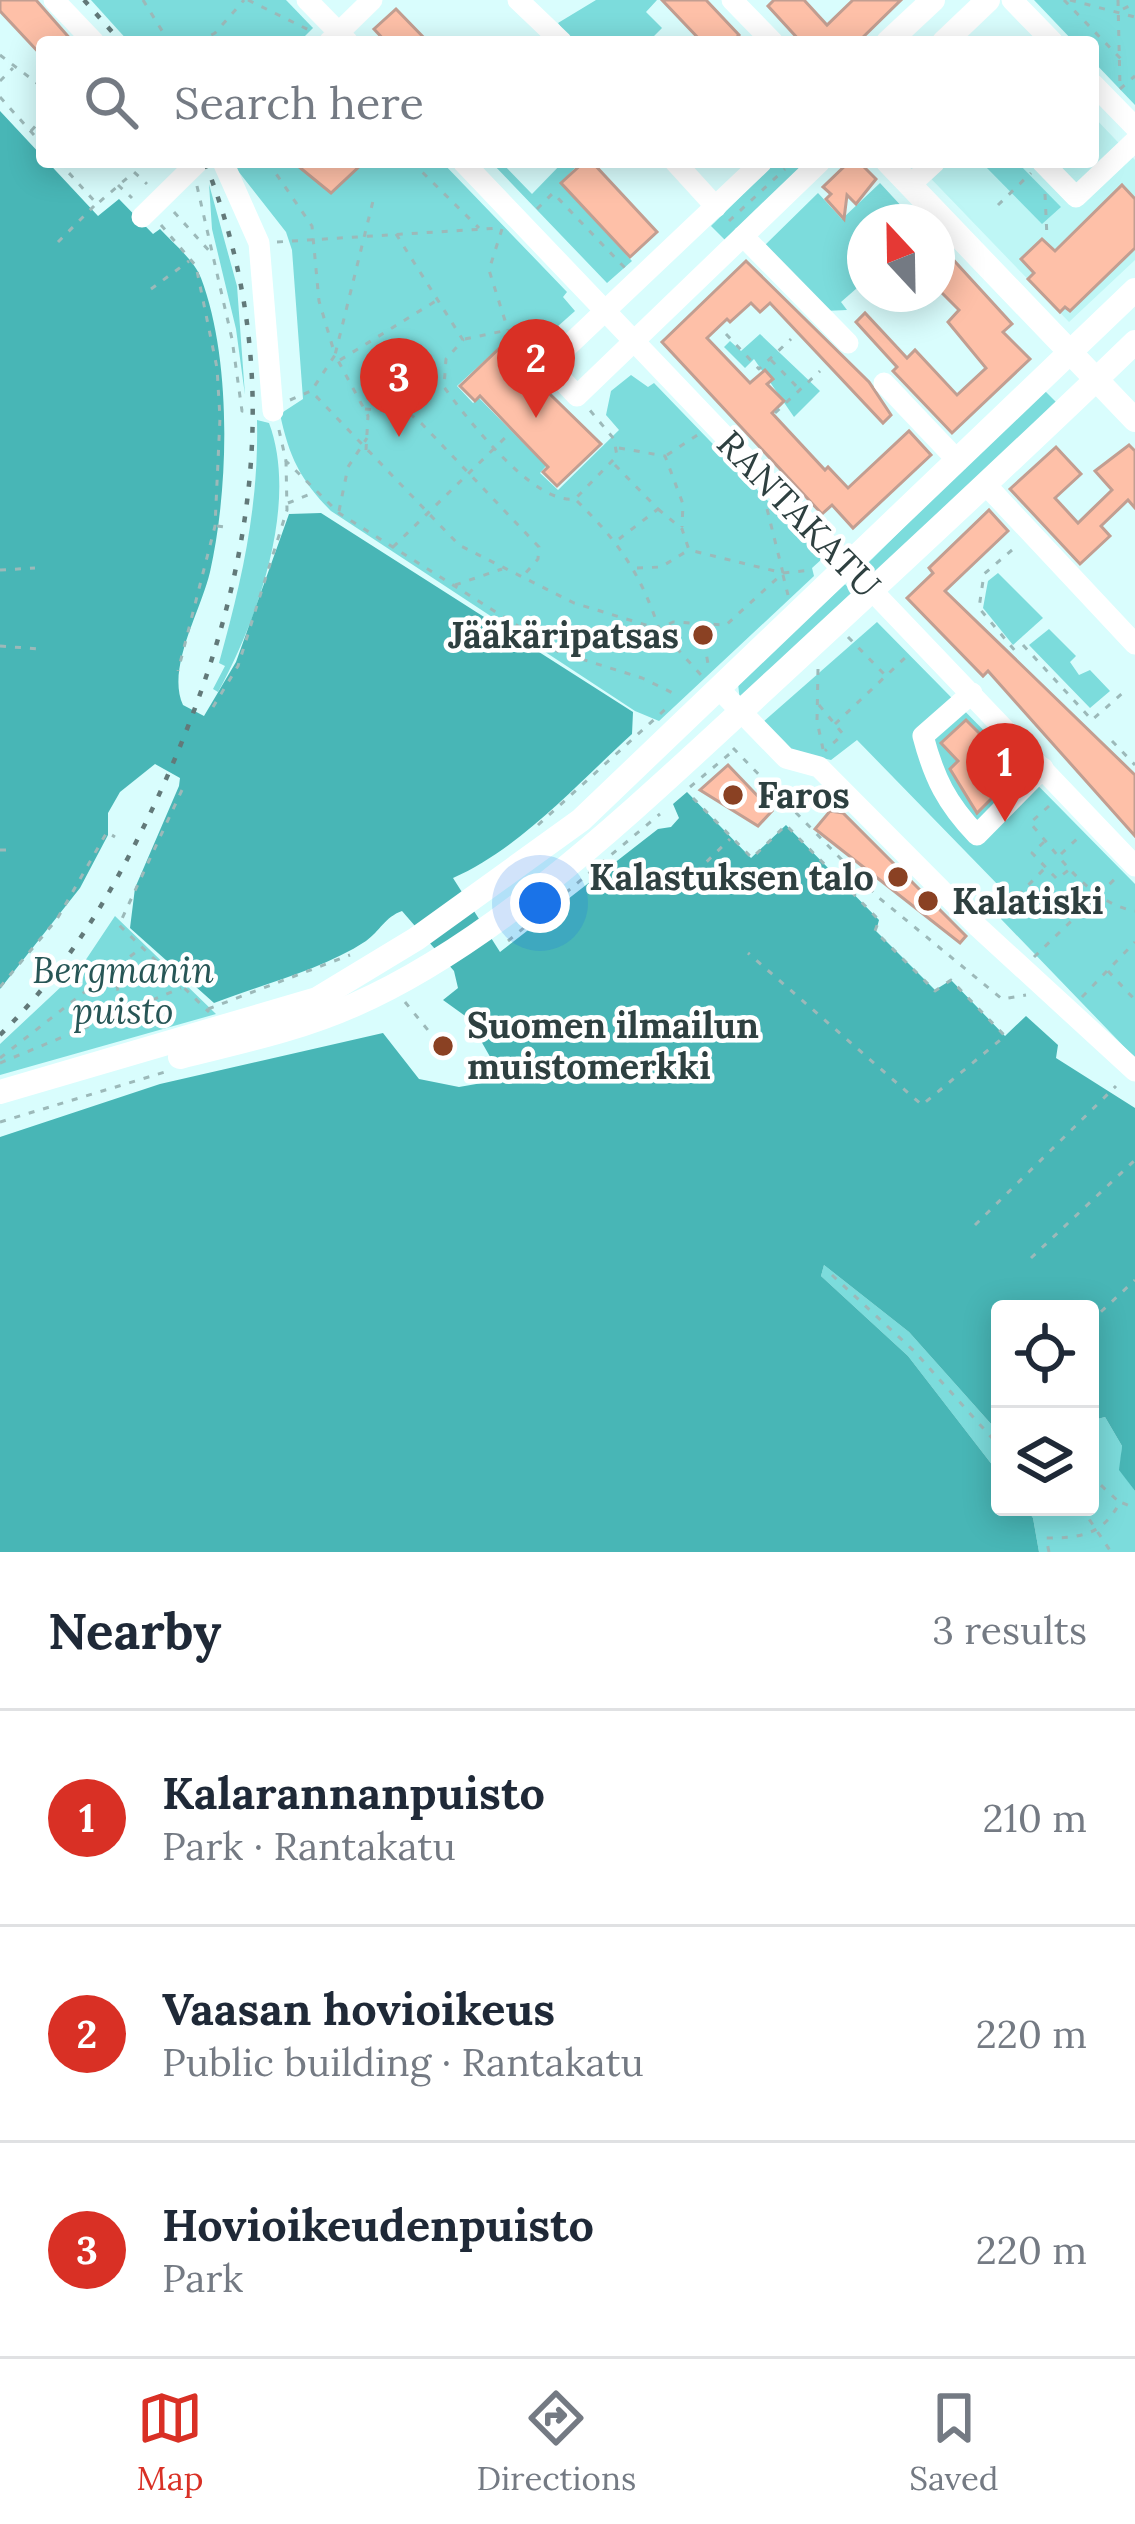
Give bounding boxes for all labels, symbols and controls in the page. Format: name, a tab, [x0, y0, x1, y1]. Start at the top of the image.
search box	[36, 36, 1099, 168]
icon: search	[78, 69, 144, 135]
text: Search here	[174, 74, 424, 131]
north arrow	[847, 204, 955, 312]
pin: 2	[497, 319, 575, 418]
pin: 3	[360, 338, 438, 437]
street label: RANTAKATU	[708, 421, 890, 607]
place label: Jääkäripatsas	[448, 612, 679, 658]
marker: Jääkäripatsas	[690, 622, 716, 648]
pin: 1	[966, 723, 1044, 822]
place label: Faros	[757, 772, 850, 818]
marker: Faros	[720, 782, 746, 808]
place label: Kalastuksen talo	[589, 854, 874, 900]
marker: Kalastuksen talo	[885, 864, 911, 890]
your location	[510, 873, 570, 933]
place label: Kalatiski	[952, 878, 1104, 924]
marker: Kalatiski	[915, 888, 941, 914]
park label: Bergmanin puisto	[32, 947, 214, 1034]
place label: Suomen ilmailun muistomerkki	[467, 1002, 759, 1089]
marker: Suomen ilmailun muistomerkki	[430, 1033, 456, 1059]
map controls	[991, 1300, 1099, 1516]
button: locate	[991, 1300, 1099, 1408]
button: layers	[991, 1408, 1099, 1516]
text: Nearby	[48, 1598, 221, 1663]
text: 3 results	[932, 1605, 1087, 1655]
text: Kalarannanpuisto	[162, 1764, 545, 1821]
text: 1	[79, 1793, 95, 1843]
text: 210 m	[983, 1793, 1087, 1843]
text: Park · Rantakatu	[162, 1821, 456, 1871]
text: Vaasan hovioikeus	[162, 1980, 555, 2037]
text: 2	[77, 2009, 97, 2059]
text: 220 m	[976, 2009, 1087, 2059]
text: Public building · Rantakatu	[162, 2037, 644, 2087]
text: Hovioikeudenpuisto	[162, 2196, 594, 2253]
text: 3	[76, 2225, 98, 2275]
text: 220 m	[976, 2225, 1087, 2275]
text: Park	[162, 2253, 243, 2303]
tab: Map	[136, 2385, 204, 2499]
tab: Directions	[477, 2385, 636, 2499]
tab: Saved	[909, 2385, 998, 2499]

